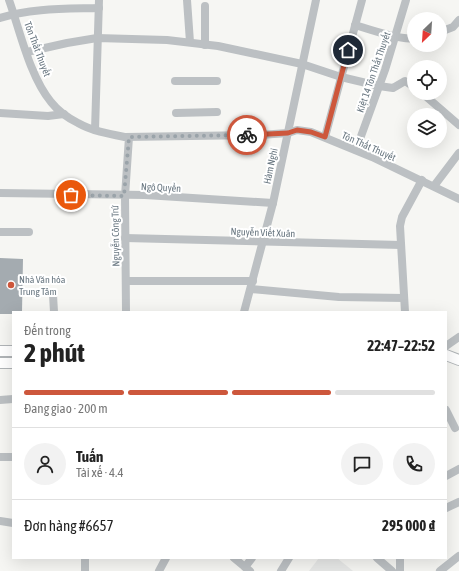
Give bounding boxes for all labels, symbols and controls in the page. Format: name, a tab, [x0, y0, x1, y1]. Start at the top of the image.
north arrow	[407, 12, 447, 52]
map controls	[407, 12, 447, 148]
street label: Tôn Thất Thuyết	[22, 20, 53, 78]
street label: Kiệt 14 Tôn Thất Thuyết	[354, 30, 393, 114]
pin	[331, 33, 365, 67]
icon: home	[337, 39, 359, 61]
button: locate	[407, 60, 447, 100]
button: layers	[407, 108, 447, 148]
courier	[227, 115, 267, 155]
icon: bike	[236, 124, 258, 146]
street label: Tôn Thất Thuyết	[340, 130, 398, 163]
street label: Hàm Nghi	[261, 147, 280, 185]
pin	[54, 178, 88, 212]
street label: Ngô Quyền	[141, 181, 181, 194]
icon: bag	[60, 184, 82, 206]
street label: Nguyễn Công Trứ	[109, 205, 122, 267]
street label: Nguyễn Viết Xuân	[230, 226, 296, 239]
place label: Nhà Văn hóa Trung Tâm	[19, 274, 66, 297]
marker: Nhà Văn hóa Trung Tâm	[6, 280, 16, 290]
text: Đến trong	[24, 323, 71, 338]
text: 22:47–22:52	[367, 337, 435, 354]
text: 2 phút	[24, 338, 85, 368]
text: Đang giao · 200 m	[24, 401, 108, 416]
button: person	[24, 443, 66, 485]
button: chat	[341, 443, 383, 485]
button: phone	[393, 443, 435, 485]
text: Tuấn	[76, 448, 103, 465]
text: Tài xế · 4.4	[76, 465, 124, 480]
text: Đơn hàng #6657	[24, 517, 114, 534]
text: 295 000 ₫	[382, 517, 435, 534]

